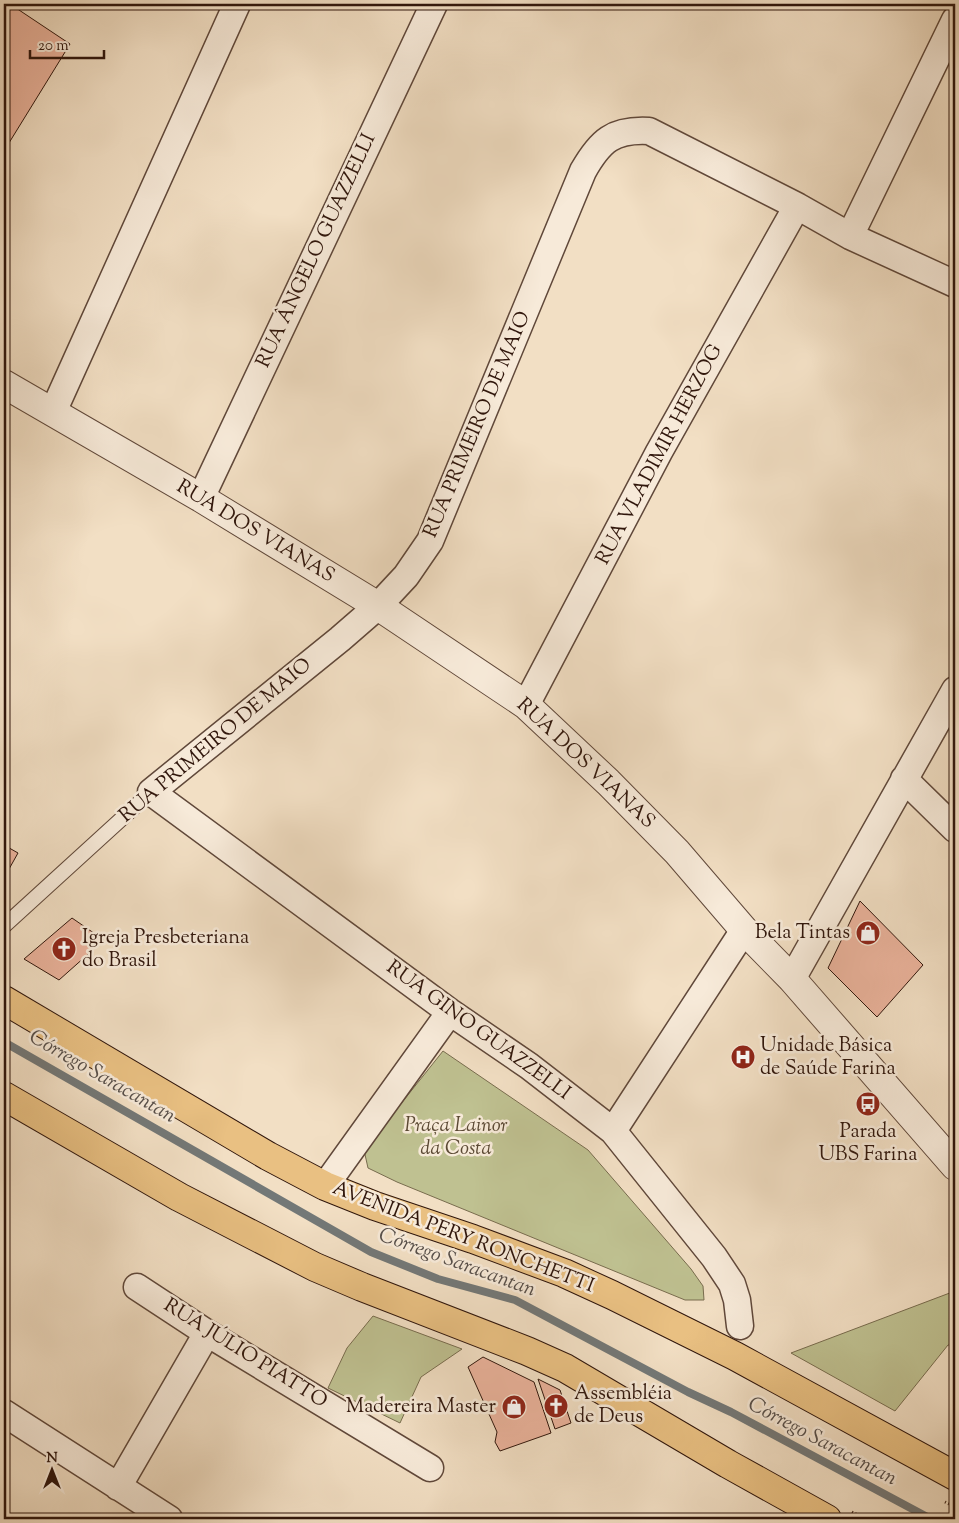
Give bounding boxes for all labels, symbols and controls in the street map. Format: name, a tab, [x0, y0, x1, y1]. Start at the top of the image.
scale bar	[30, 28, 104, 60]
text: 20 m	[38, 36, 69, 57]
street label: RUA ÂNGELO GUAZZELLI	[249, 128, 384, 373]
street label: RUA PRIMEIRO DE MAIO	[417, 307, 539, 543]
street label: RUA VLADIMIR HERZOG	[589, 340, 731, 570]
street label: RUA DOS VIANAS	[170, 473, 340, 591]
street label: RUA PRIMEIRO DE MAIO	[113, 652, 319, 830]
street label: RUA DOS VIANAS	[509, 692, 661, 836]
place label: Bela Tintas	[755, 919, 850, 948]
shop icon: Bela Tintas	[855, 920, 881, 946]
place label: Igreja Presbeteriana do Brasil	[82, 924, 249, 976]
church icon: Igreja Presbeteriana do Brasil	[51, 936, 77, 962]
street label: RUA GINO GUAZZELLI	[380, 954, 577, 1108]
water label: Córrego Saracantan	[23, 1023, 181, 1131]
place label: Unidade Básica de Saúde Farina	[760, 1032, 896, 1084]
hospital icon: Unidade Básica de Saúde Farina	[730, 1044, 756, 1070]
bus stop icon: Parada UBS Farina	[855, 1091, 881, 1117]
park label: Praça Lainor da Costa	[404, 1112, 508, 1164]
place label: Parada UBS Farina	[818, 1118, 918, 1170]
street label: AVENIDA PERY RONCHETTI	[328, 1175, 599, 1302]
water label: Córrego Saracantan	[374, 1221, 540, 1305]
street label: RUA JÚLIO PIATTO	[157, 1291, 333, 1416]
place label: Assembléia de Deus	[574, 1380, 672, 1432]
water label: Córrego Saracantan	[742, 1390, 902, 1494]
place label: Madereira Master	[346, 1393, 496, 1422]
church icon: Assembléia de Deus	[543, 1393, 569, 1419]
shop icon: Madereira Master	[501, 1394, 527, 1420]
north arrow	[28, 1446, 78, 1496]
text: N	[46, 1449, 58, 1469]

